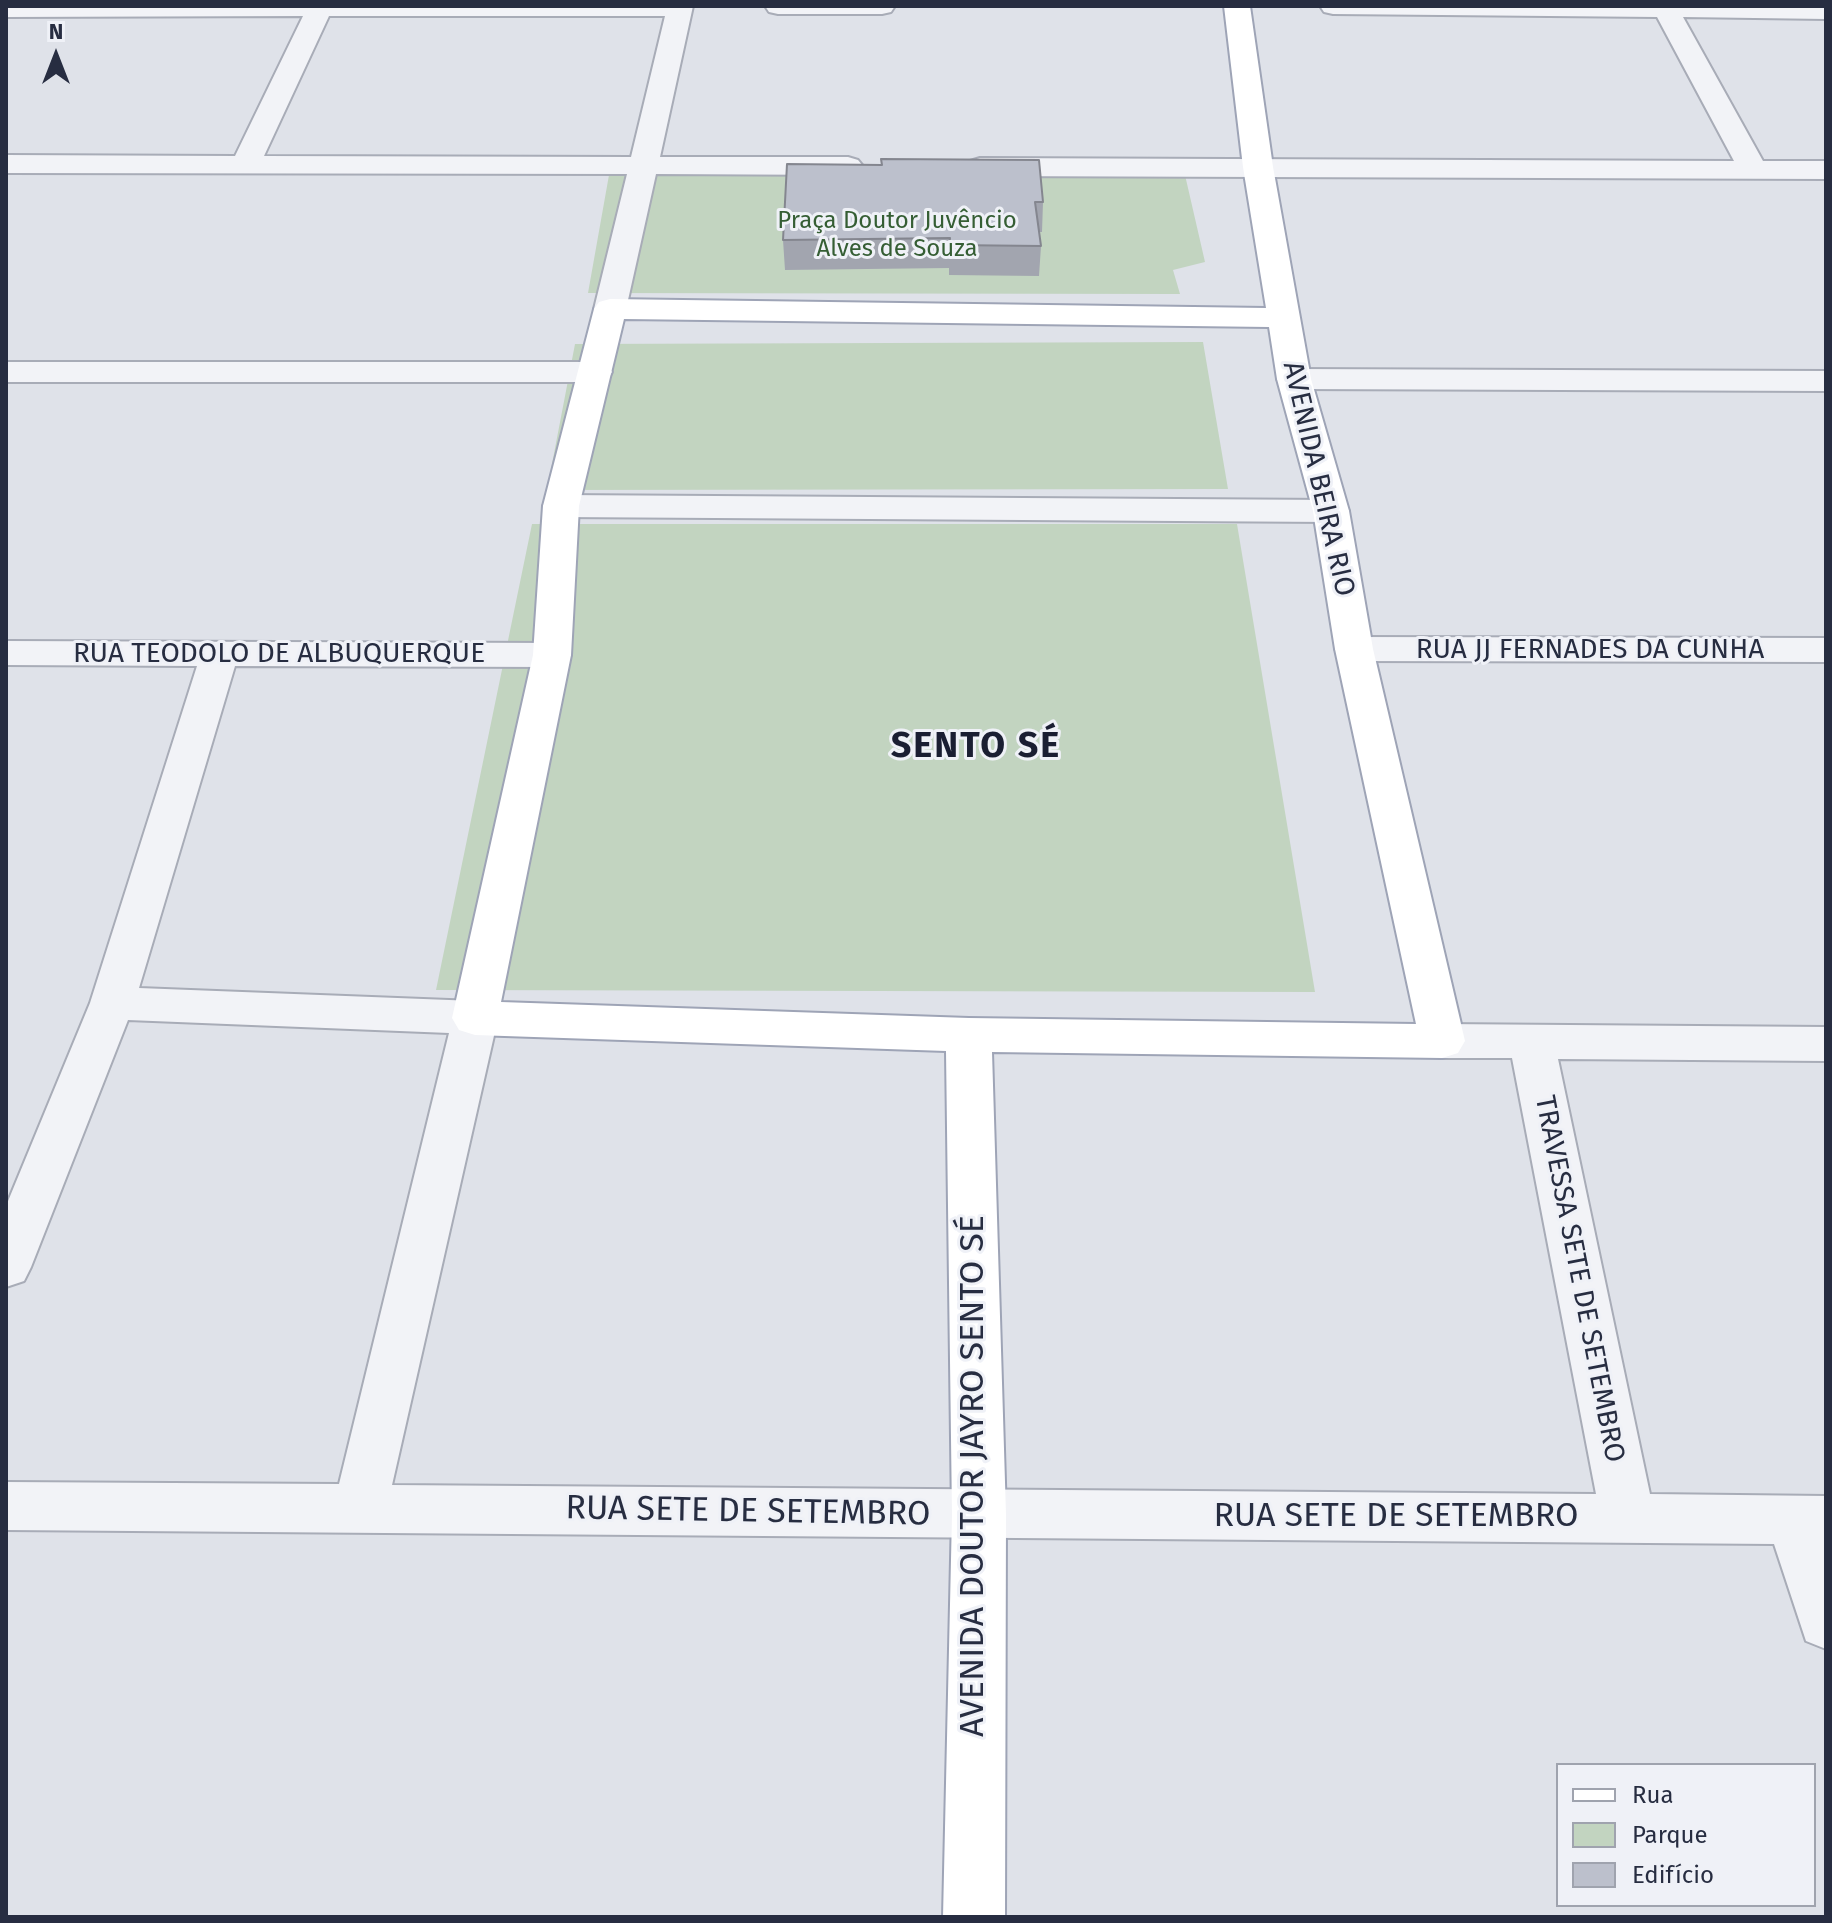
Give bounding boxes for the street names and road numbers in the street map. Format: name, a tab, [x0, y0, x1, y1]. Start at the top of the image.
street label: AVENIDA BEIRA RIO	[1275, 358, 1361, 600]
street label: RUA JJ FERNADES DA CUNHA	[1416, 633, 1764, 667]
street label: RUA TEODOLO DE ALBUQUERQUE	[73, 637, 485, 671]
street label: TRAVESSA SETE DE SETEMBRO	[1527, 1093, 1631, 1465]
street label: AVENIDA DOUTOR JAYRO SENTO SÉ	[954, 1215, 994, 1737]
street label: RUA SETE DE SETEMBRO	[565, 1488, 931, 1536]
street label: RUA SETE DE SETEMBRO	[1214, 1497, 1578, 1537]

